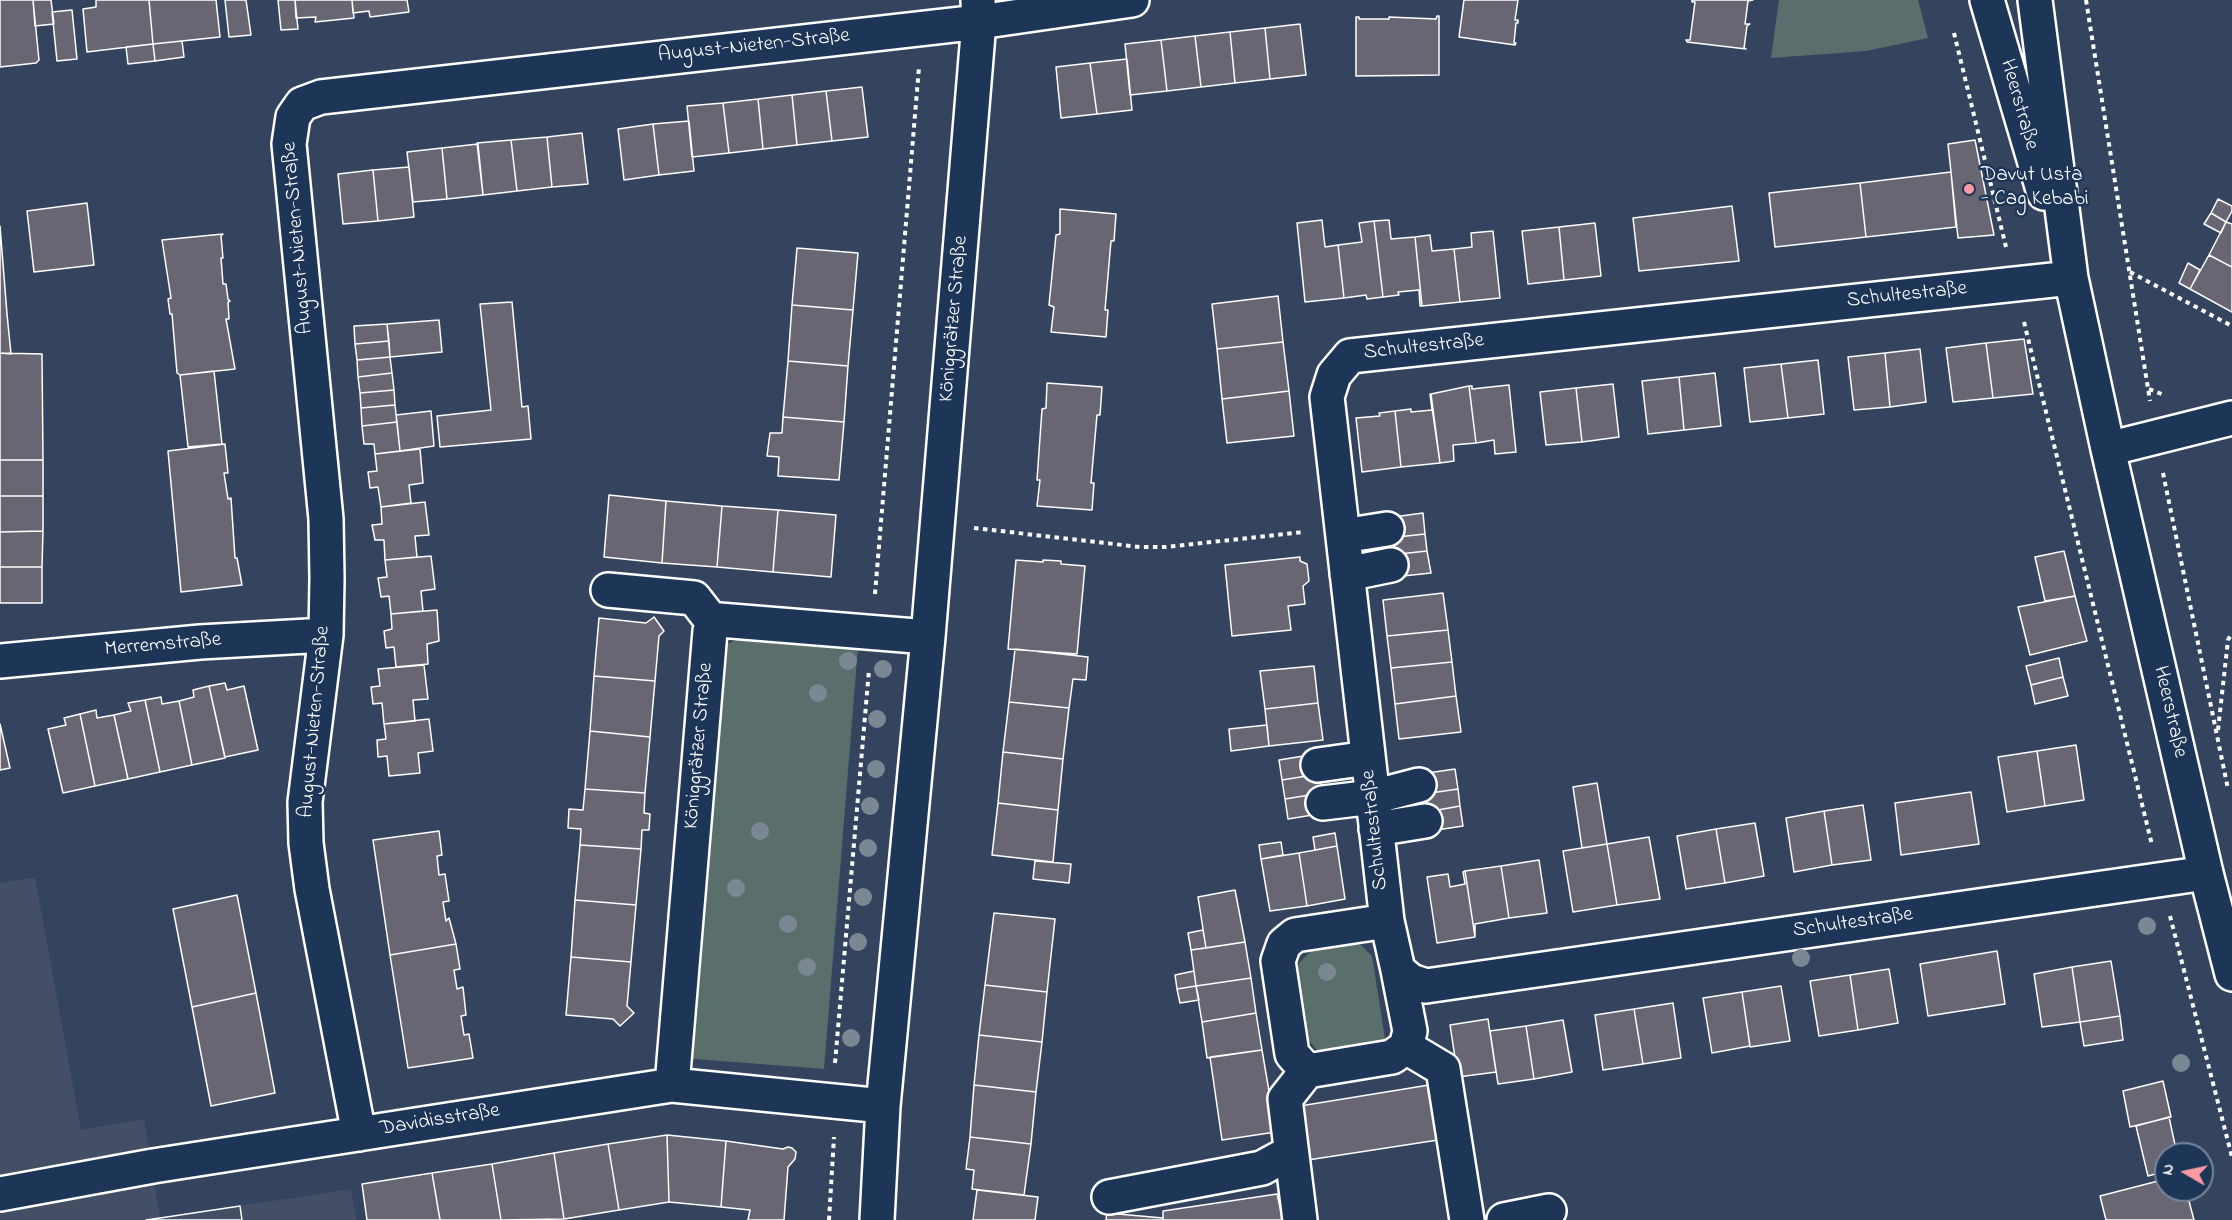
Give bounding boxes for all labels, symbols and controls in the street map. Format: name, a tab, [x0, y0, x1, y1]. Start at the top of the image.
street label: August-Nieten-Straße	[657, 24, 851, 70]
street label: Heerstraße	[1993, 57, 2043, 153]
street label: August-Nieten-Straße	[278, 141, 320, 335]
place label: Davut Usta - Cag Kebabi	[1981, 164, 2089, 214]
marker: Davut Usta - Cag Kebabi	[1962, 182, 1976, 196]
street label: Königgrätzer Straße	[935, 235, 975, 403]
street label: Schultestraße	[1846, 277, 1968, 315]
street label: Schultestraße	[1363, 329, 1485, 367]
street label: August-Nieten-Straße	[295, 625, 337, 819]
street label: Merremstraße	[104, 628, 222, 664]
street label: Königgrätzer Straße	[680, 662, 720, 830]
street label: Heerstraße	[2146, 664, 2192, 760]
street label: Schultestraße	[1357, 769, 1395, 891]
street label: Schultestraße	[1791, 903, 1915, 945]
street label: Davidisstraße	[378, 1099, 502, 1143]
north arrow	[2154, 1142, 2214, 1202]
text: N	[2155, 1162, 2181, 1177]

